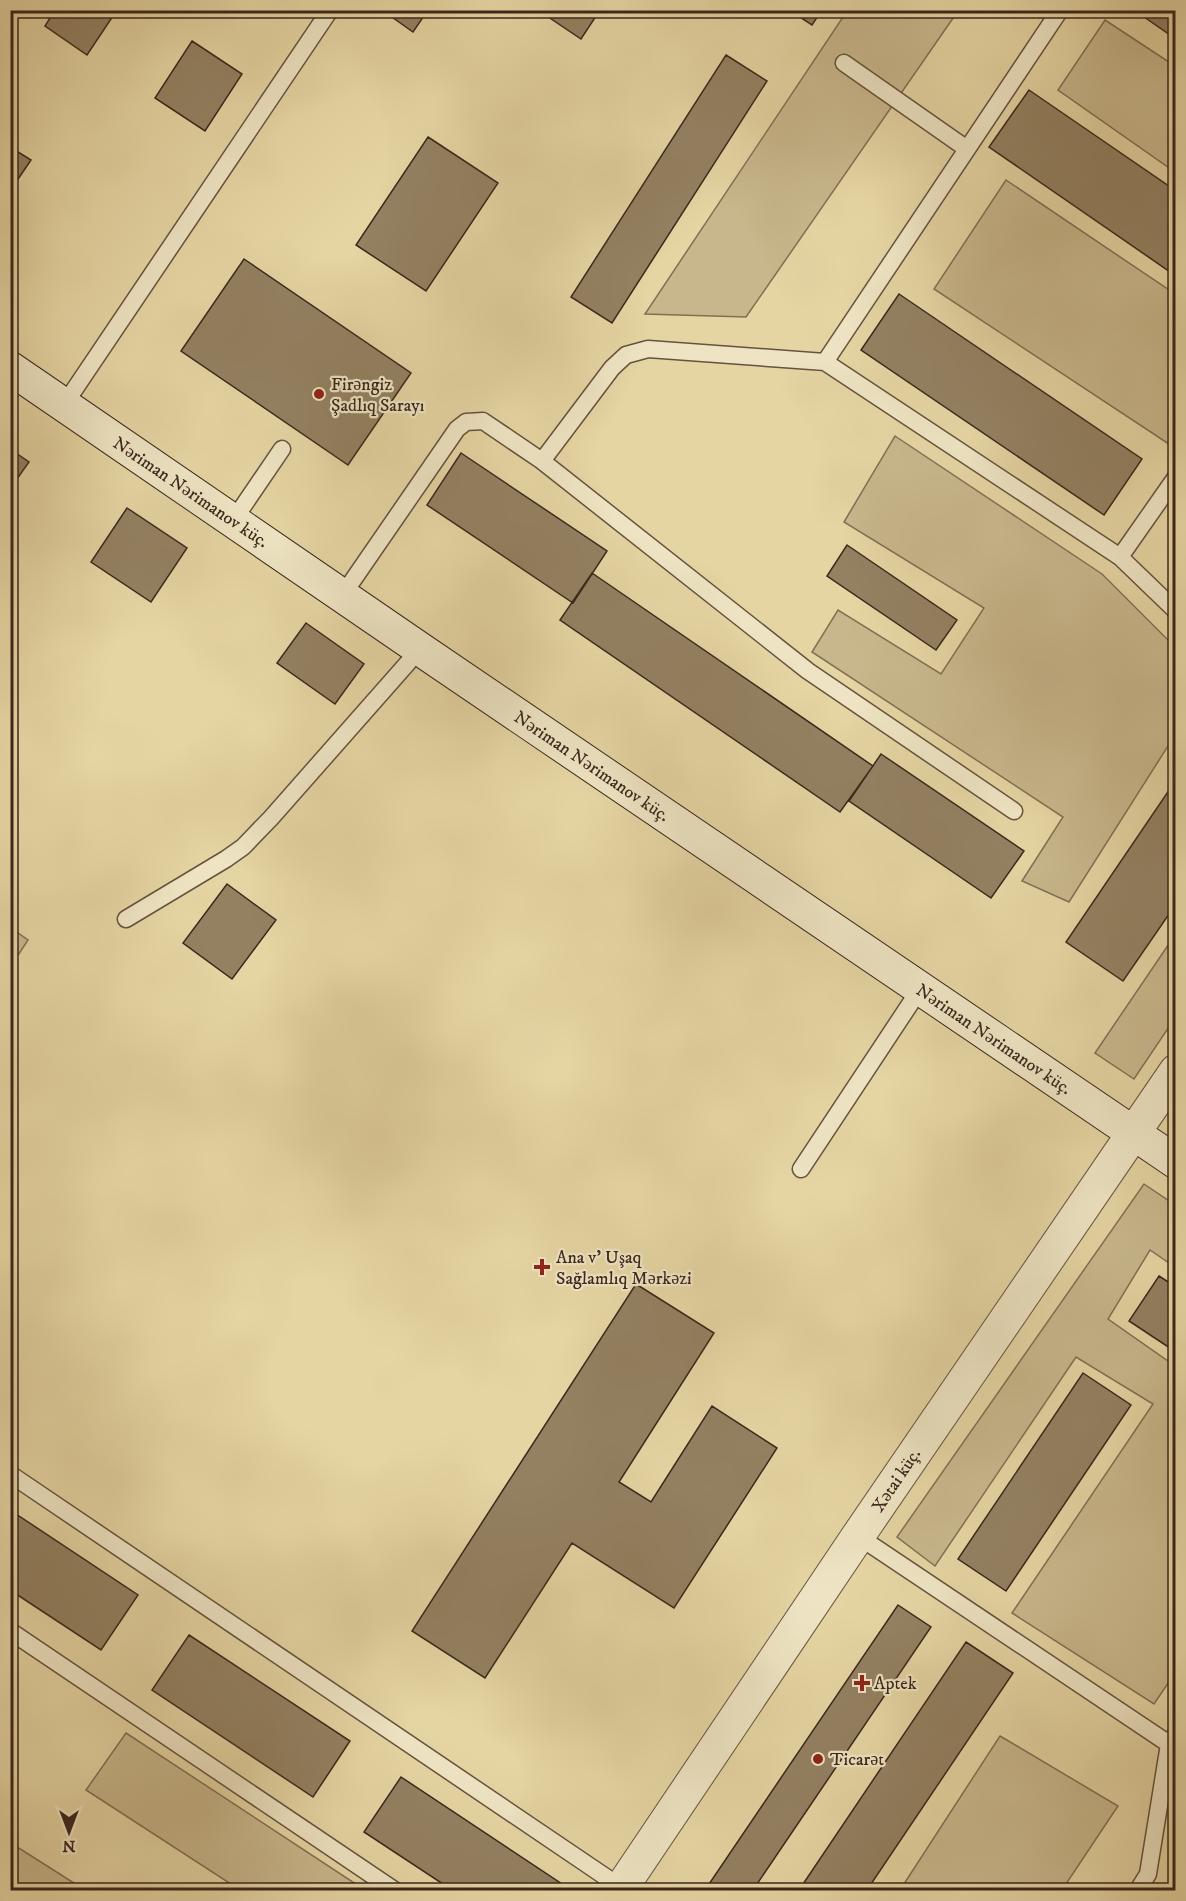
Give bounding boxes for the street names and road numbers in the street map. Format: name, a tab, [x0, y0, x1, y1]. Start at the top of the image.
street label: Nəriman Nərimanov küç.	[108, 432, 273, 553]
street label: Nəriman Nərimanov küç.	[509, 706, 674, 827]
street label: Nəriman Nərimanov küç.	[911, 979, 1076, 1100]
street label: Xətai küç.	[867, 1444, 926, 1517]

